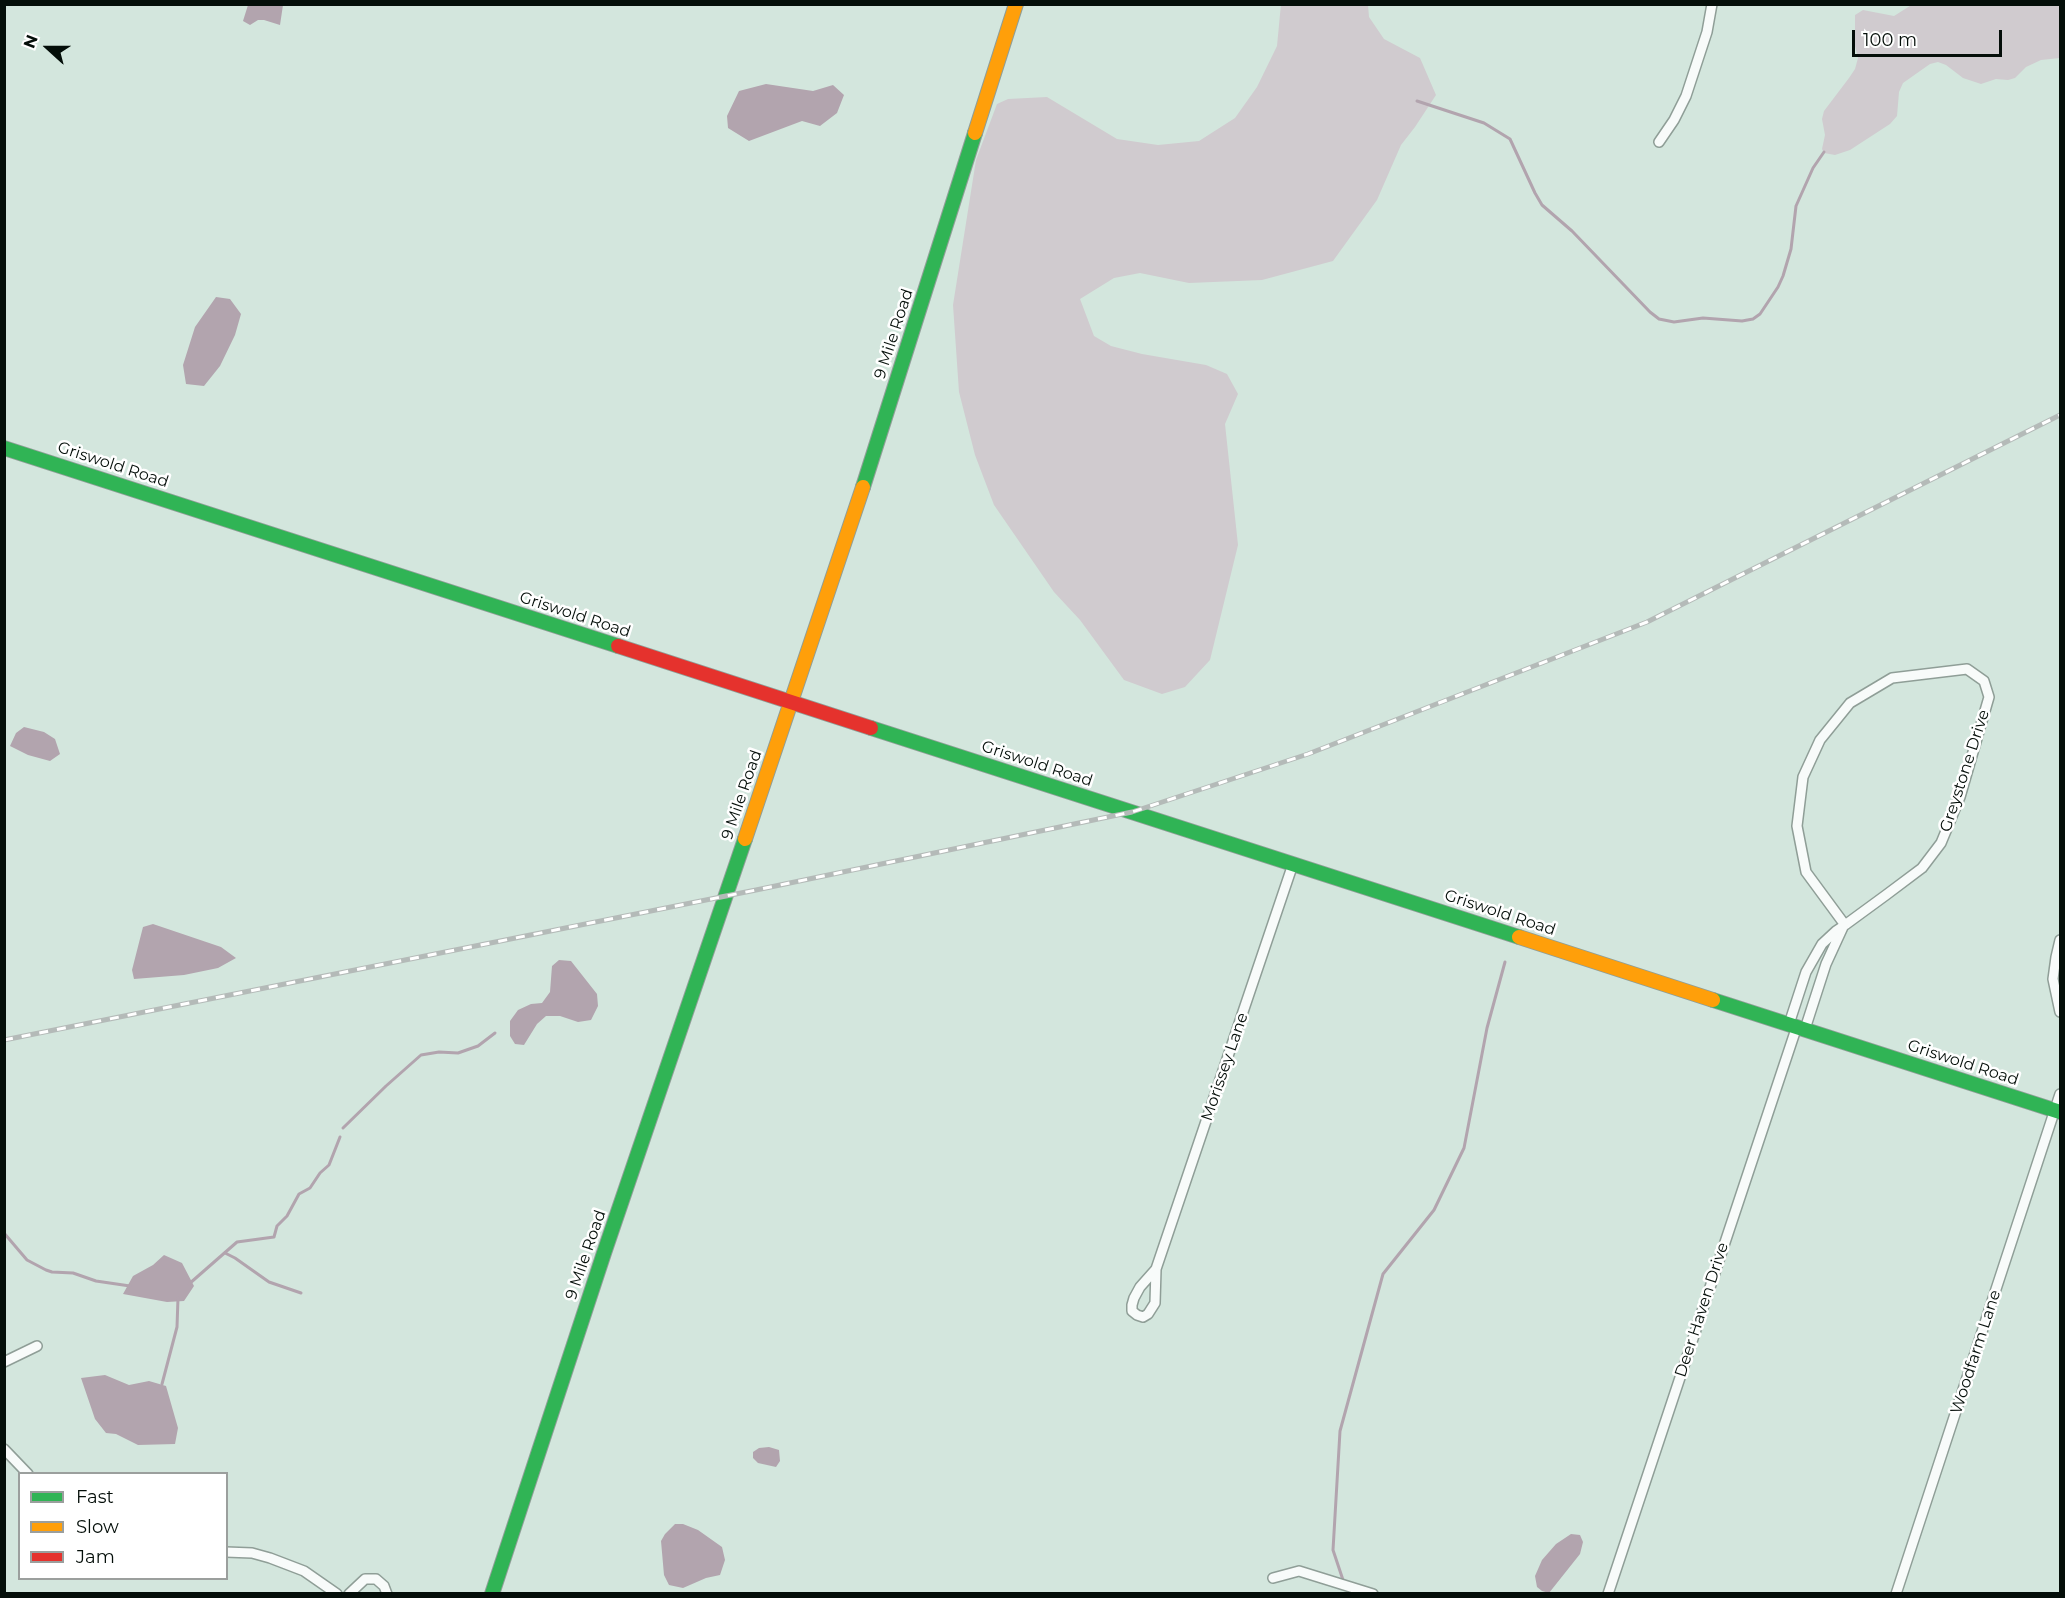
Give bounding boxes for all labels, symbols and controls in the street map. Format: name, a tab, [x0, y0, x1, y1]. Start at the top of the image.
north arrow	[18, 18, 78, 78]
scale bar	[1855, 18, 2005, 56]
text: 100 m	[1863, 29, 1917, 51]
text: N	[20, 32, 42, 51]
street label: 9 Mile Road	[870, 287, 918, 381]
street label: Griswold Road	[55, 438, 171, 492]
street label: Griswold Road	[517, 588, 633, 642]
street label: Greystone Drive	[1936, 707, 1994, 835]
street label: Griswold Road	[979, 737, 1095, 791]
street label: 9 Mile Road	[718, 748, 766, 842]
street label: Griswold Road	[1442, 886, 1558, 940]
street label: Morissey Lane	[1197, 1010, 1253, 1124]
street label: Griswold Road	[1905, 1036, 2021, 1090]
street label: 9 Mile Road	[562, 1208, 610, 1302]
street label: Deer Haven Drive	[1671, 1240, 1733, 1380]
street label: Woodfarm Lane	[1947, 1288, 2005, 1416]
legend	[18, 1472, 228, 1580]
text: Fast	[76, 1486, 114, 1508]
text: Slow	[76, 1516, 119, 1538]
text: Jam	[76, 1546, 115, 1568]

